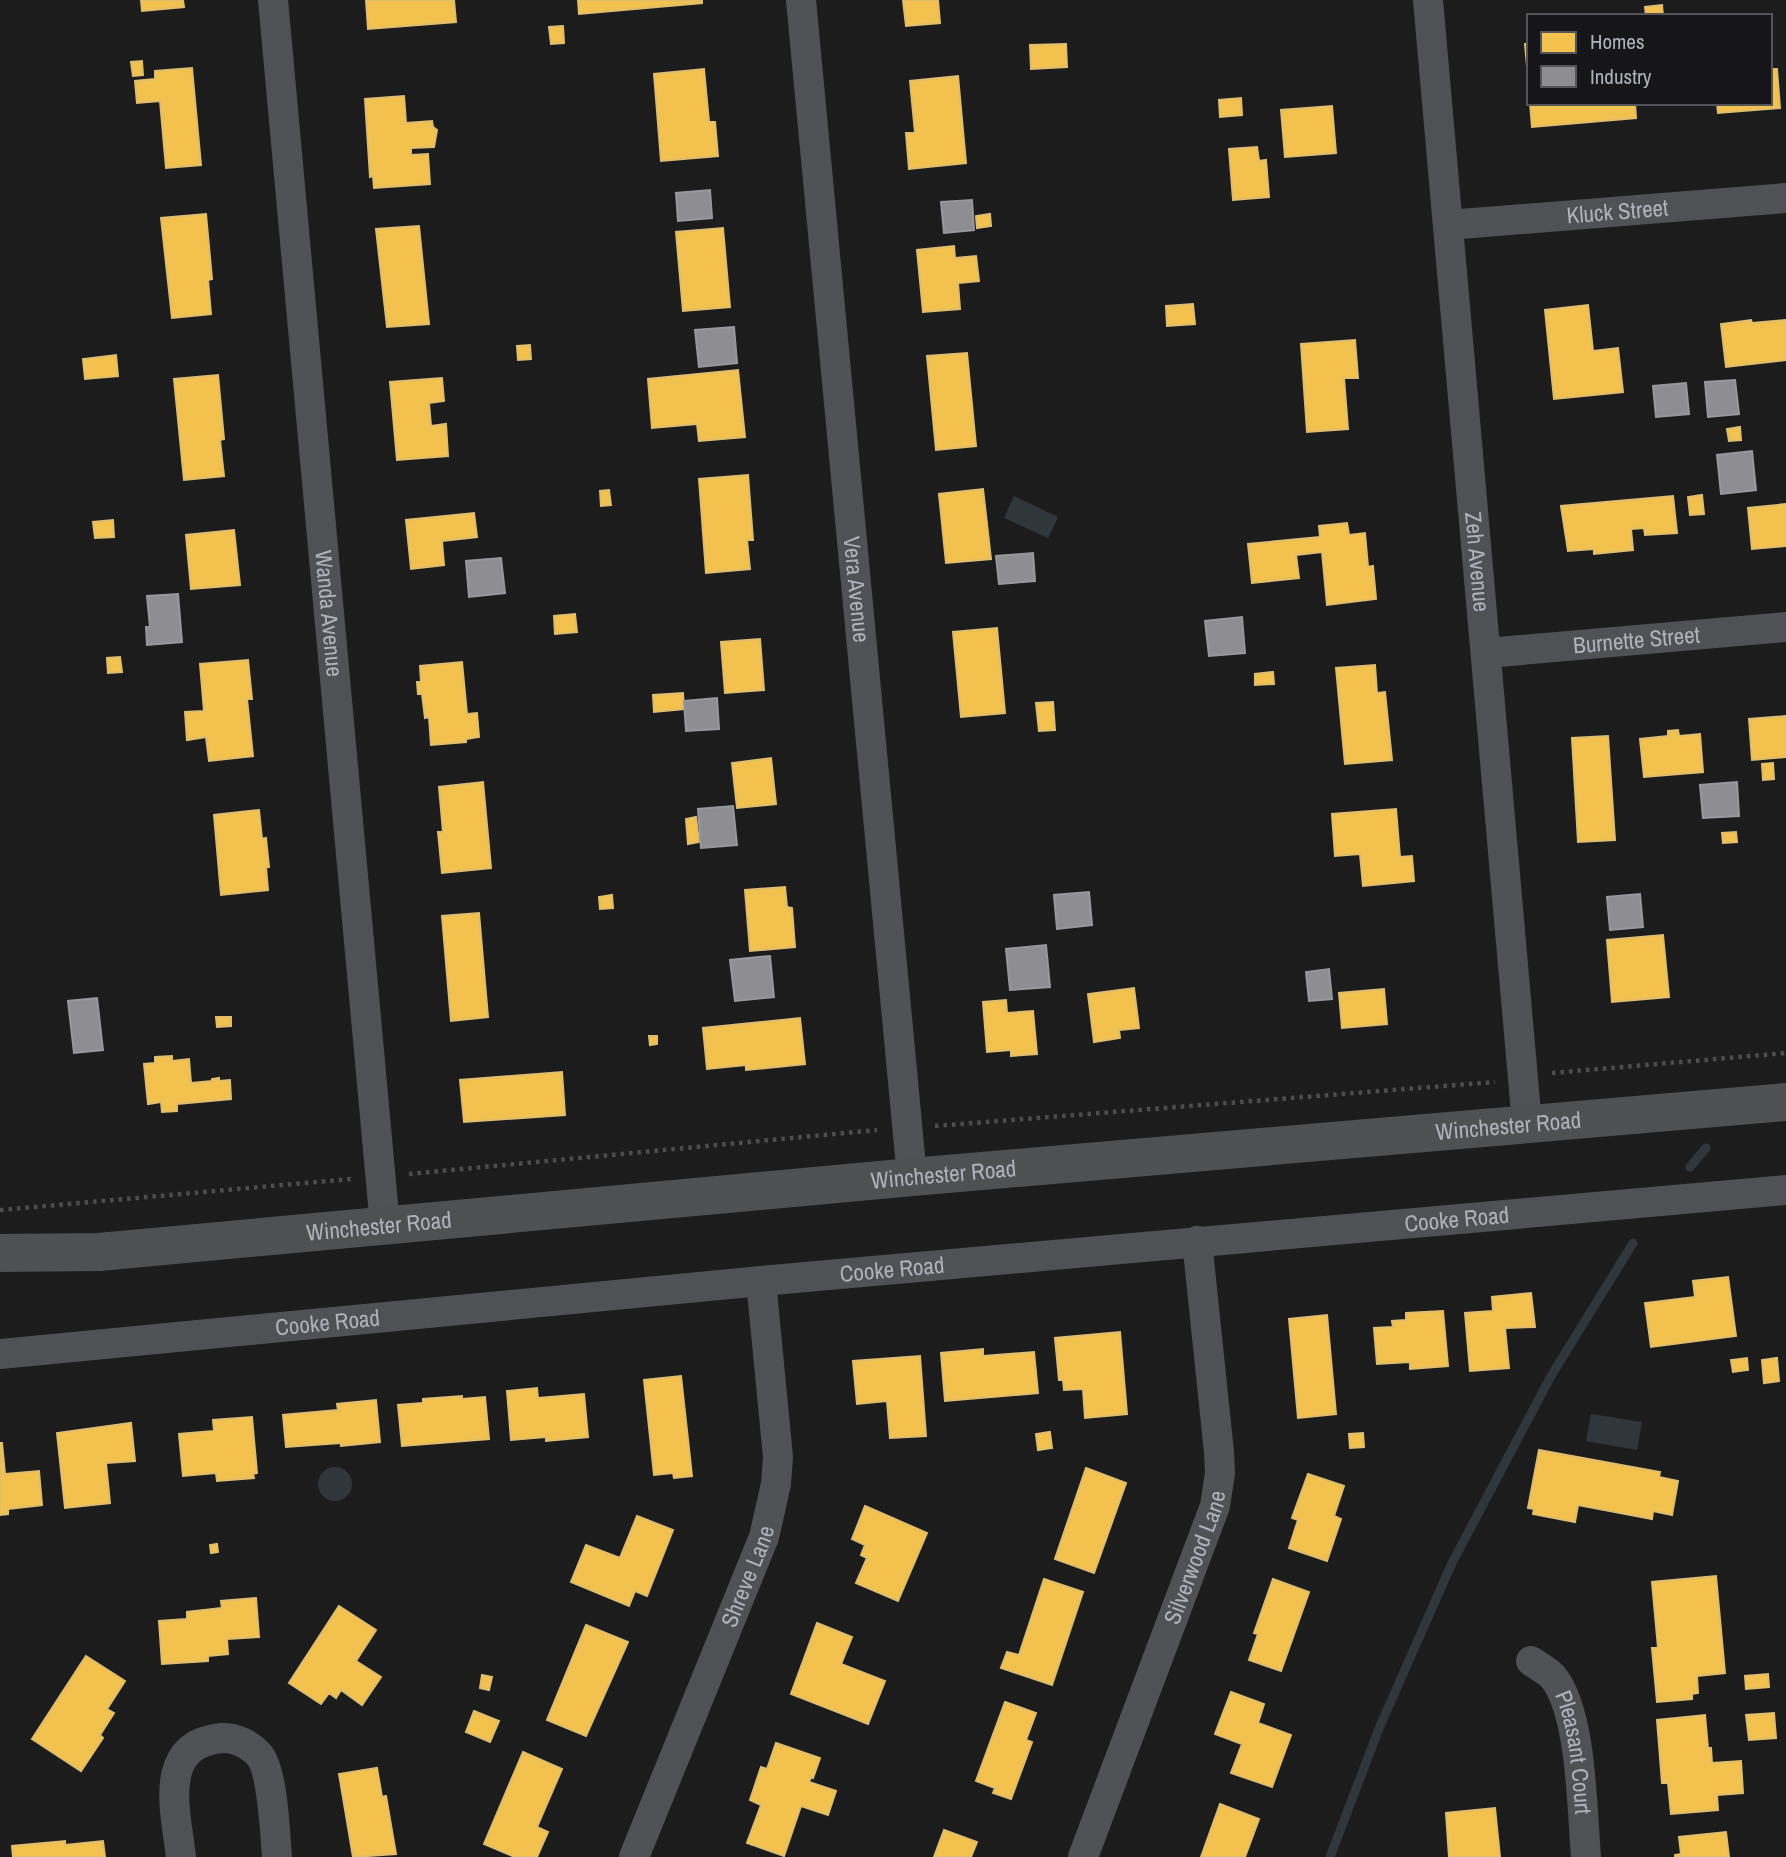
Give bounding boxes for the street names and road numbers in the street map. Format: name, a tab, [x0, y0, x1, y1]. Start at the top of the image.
street label: Kluck Street	[1565, 191, 1669, 230]
street label: Zeh Avenue	[1458, 510, 1498, 613]
street label: Vera Avenue	[837, 535, 878, 644]
street label: Wanda Avenue	[308, 549, 351, 678]
street label: Burnette Street	[1572, 619, 1701, 660]
street label: Winchester Road	[1434, 1104, 1582, 1147]
street label: Winchester Road	[869, 1152, 1017, 1196]
street label: Cooke Road	[1403, 1199, 1510, 1239]
street label: Winchester Road	[305, 1204, 453, 1248]
street label: Cooke Road	[838, 1249, 946, 1289]
street label: Cooke Road	[274, 1302, 381, 1343]
street label: Silverwood Lane	[1156, 1488, 1232, 1629]
street label: Shreve Lane	[713, 1523, 781, 1632]
street label: Pleasant Court	[1548, 1686, 1599, 1815]

